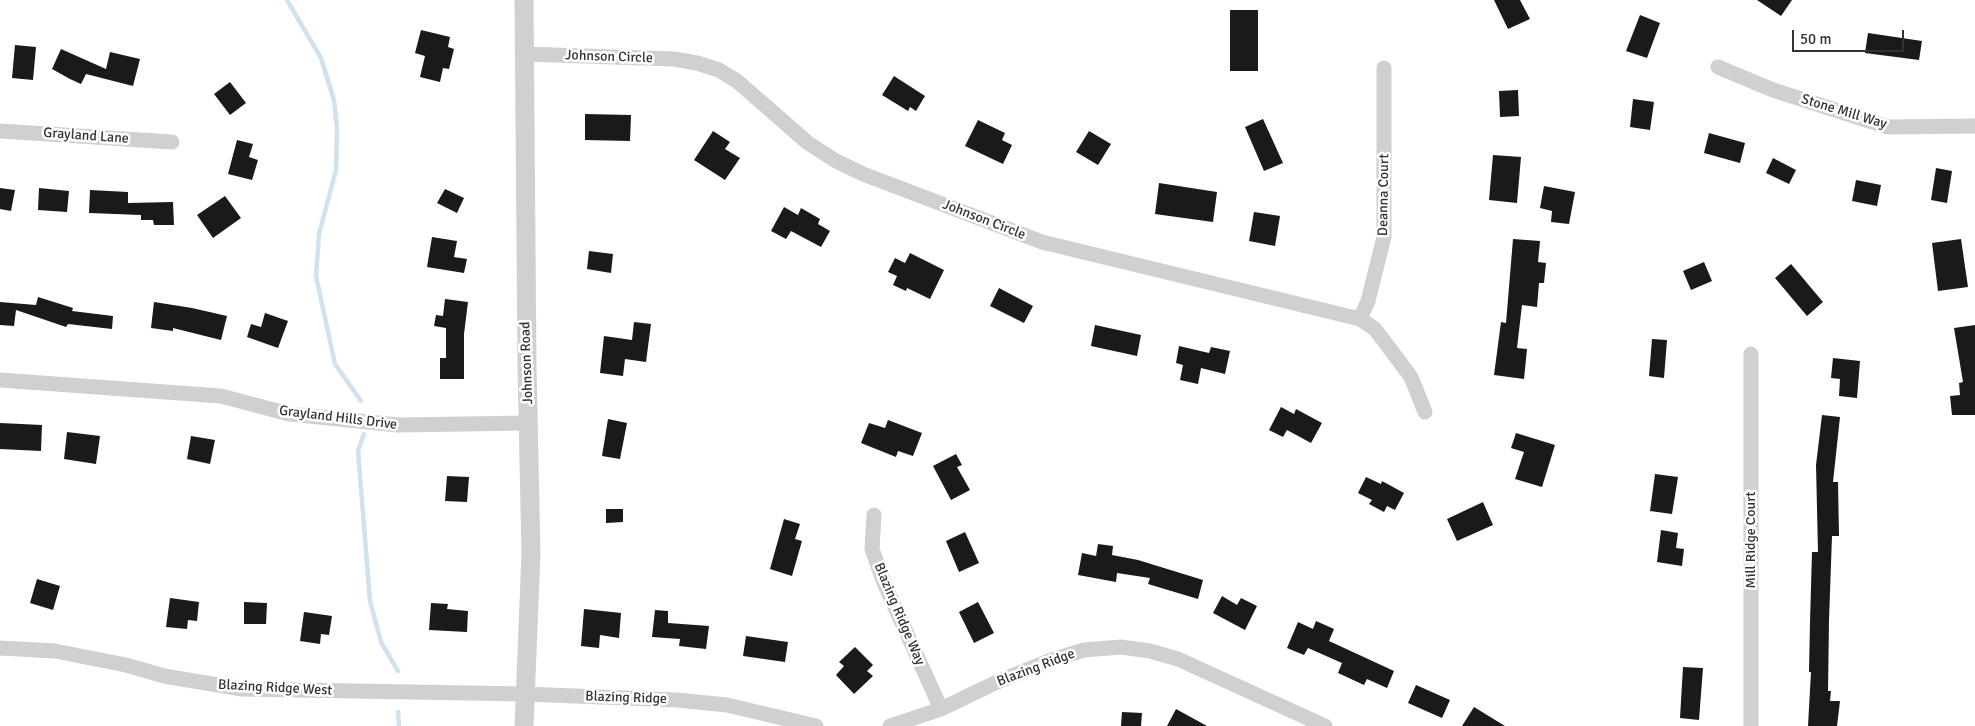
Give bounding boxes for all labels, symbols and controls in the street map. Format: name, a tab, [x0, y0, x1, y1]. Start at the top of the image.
scale bar	[1795, 20, 1908, 52]
text: 50 m	[1800, 30, 1831, 48]
street label: Johnson Circle	[565, 47, 653, 67]
street label: Stone Mill Way	[1799, 91, 1889, 133]
street label: Grayland Lane	[43, 125, 129, 147]
street label: Deanna Court	[1375, 154, 1393, 236]
street label: Johnson Circle	[940, 196, 1028, 244]
street label: Johnson Road	[517, 321, 537, 405]
street label: Grayland Hills Drive	[278, 402, 398, 434]
street label: Mill Ridge Court	[1743, 492, 1759, 588]
street label: Blazing Ridge Way	[870, 560, 928, 668]
street label: Blazing Ridge	[995, 645, 1077, 691]
street label: Blazing Ridge West	[217, 677, 333, 699]
street label: Blazing Ridge	[585, 688, 667, 708]

